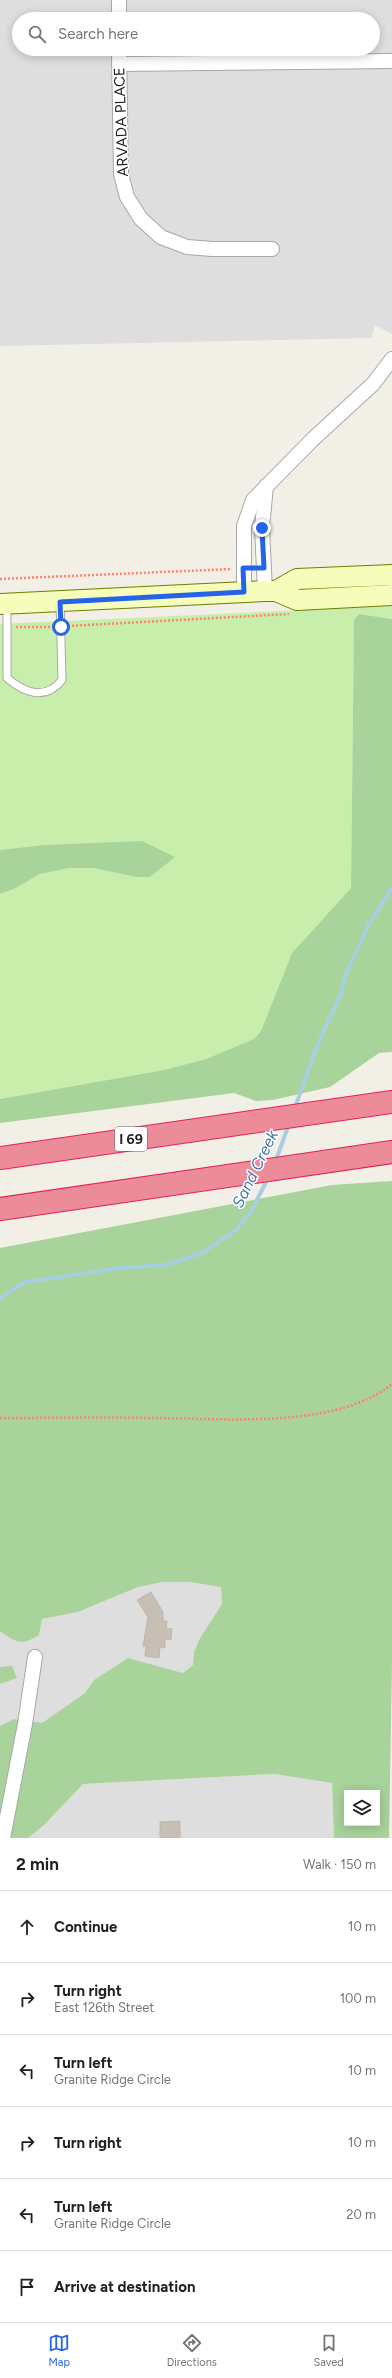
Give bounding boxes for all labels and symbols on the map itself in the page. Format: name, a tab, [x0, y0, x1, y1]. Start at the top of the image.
street label: ARVADA PLACE	[110, 67, 132, 177]
route end	[253, 519, 271, 537]
route start	[52, 618, 70, 636]
water label: Sand Creek	[228, 1126, 282, 1211]
road number: I 69	[115, 1127, 147, 1151]

